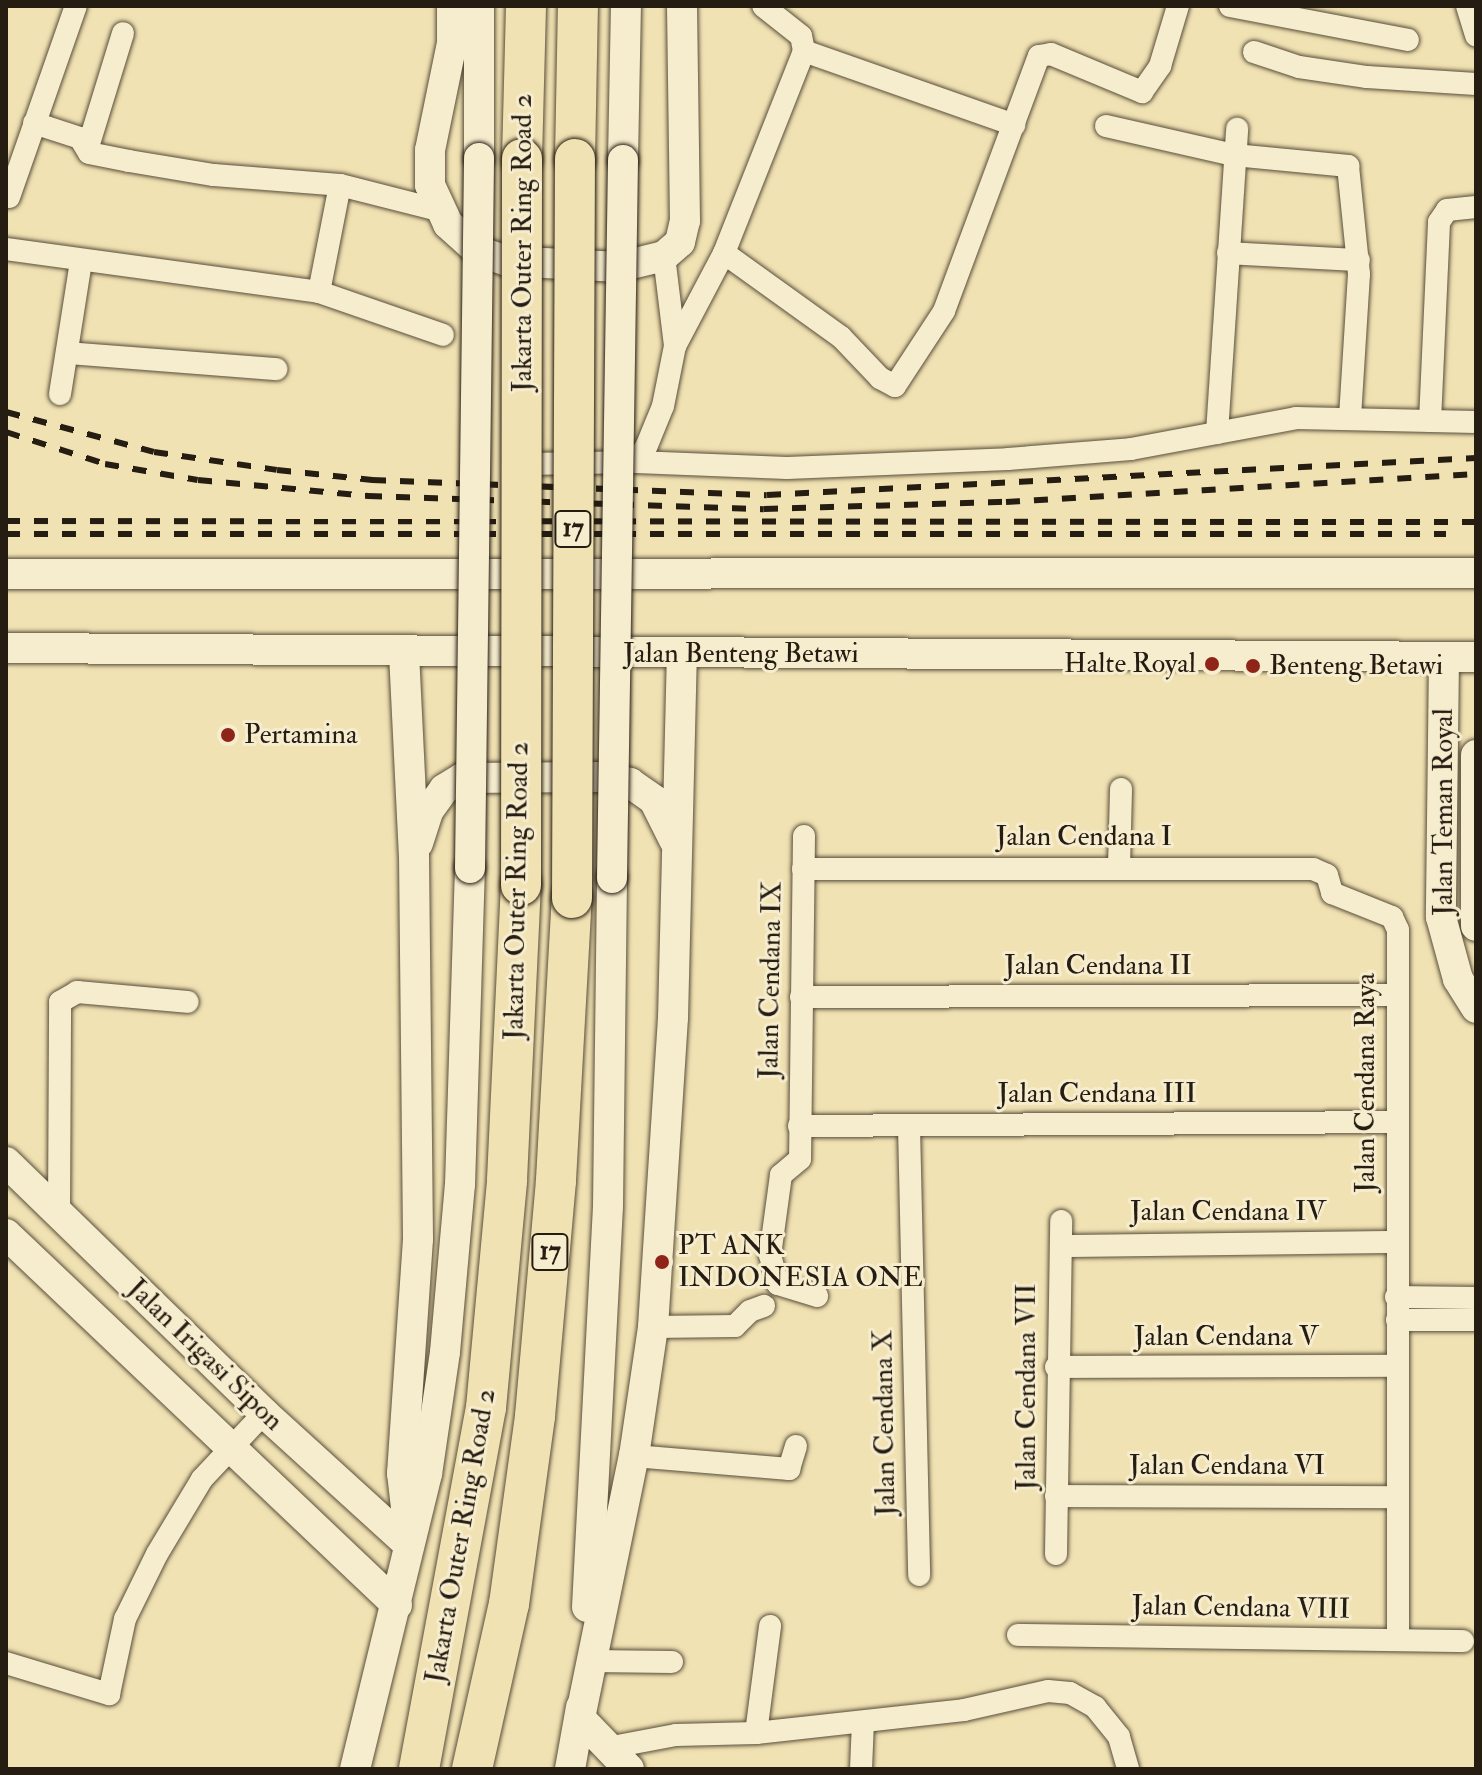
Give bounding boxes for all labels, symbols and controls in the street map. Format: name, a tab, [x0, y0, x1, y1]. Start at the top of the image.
street label: Jakarta Outer Ring Road 2	[506, 94, 540, 392]
road number: 17	[553, 507, 593, 551]
street label: Jalan Benteng Betawi	[623, 637, 859, 671]
place label: Halte Royal	[1064, 647, 1196, 681]
place label: Benteng Betawi	[1269, 649, 1443, 683]
marker: Halte Royal	[1203, 655, 1221, 673]
marker: Benteng Betawi	[1244, 657, 1262, 675]
street label: Jalan Teman Royal	[1427, 708, 1461, 916]
place label: Pertamina	[244, 718, 357, 752]
marker: Pertamina	[219, 726, 237, 744]
street label: Jakarta Outer Ring Road 2	[498, 742, 536, 1040]
street label: Jalan Cendana I	[996, 820, 1172, 854]
street label: Jalan Cendana IX	[752, 881, 790, 1079]
street label: Jalan Cendana II	[1004, 949, 1192, 983]
street label: Jalan Cendana Raya	[1349, 973, 1383, 1193]
street label: Jalan Cendana III	[998, 1077, 1196, 1111]
street label: Jalan Cendana IV	[1130, 1195, 1326, 1229]
place label: PT ANK INDONESIA ONE	[678, 1229, 923, 1295]
road number: 17	[530, 1230, 570, 1274]
marker: PT ANK INDONESIA ONE	[653, 1253, 671, 1271]
street label: Jalan Irigasi Sipon	[120, 1272, 290, 1438]
street label: Jalan Cendana VII	[1010, 1283, 1044, 1491]
street label: Jalan Cendana V	[1134, 1320, 1318, 1354]
street label: Jalan Cendana X	[867, 1329, 903, 1517]
street label: Jakarta Outer Ring Road 2	[419, 1386, 503, 1686]
street label: Jalan Cendana VI	[1129, 1449, 1325, 1483]
street label: Jalan Cendana VIII	[1131, 1589, 1351, 1627]

